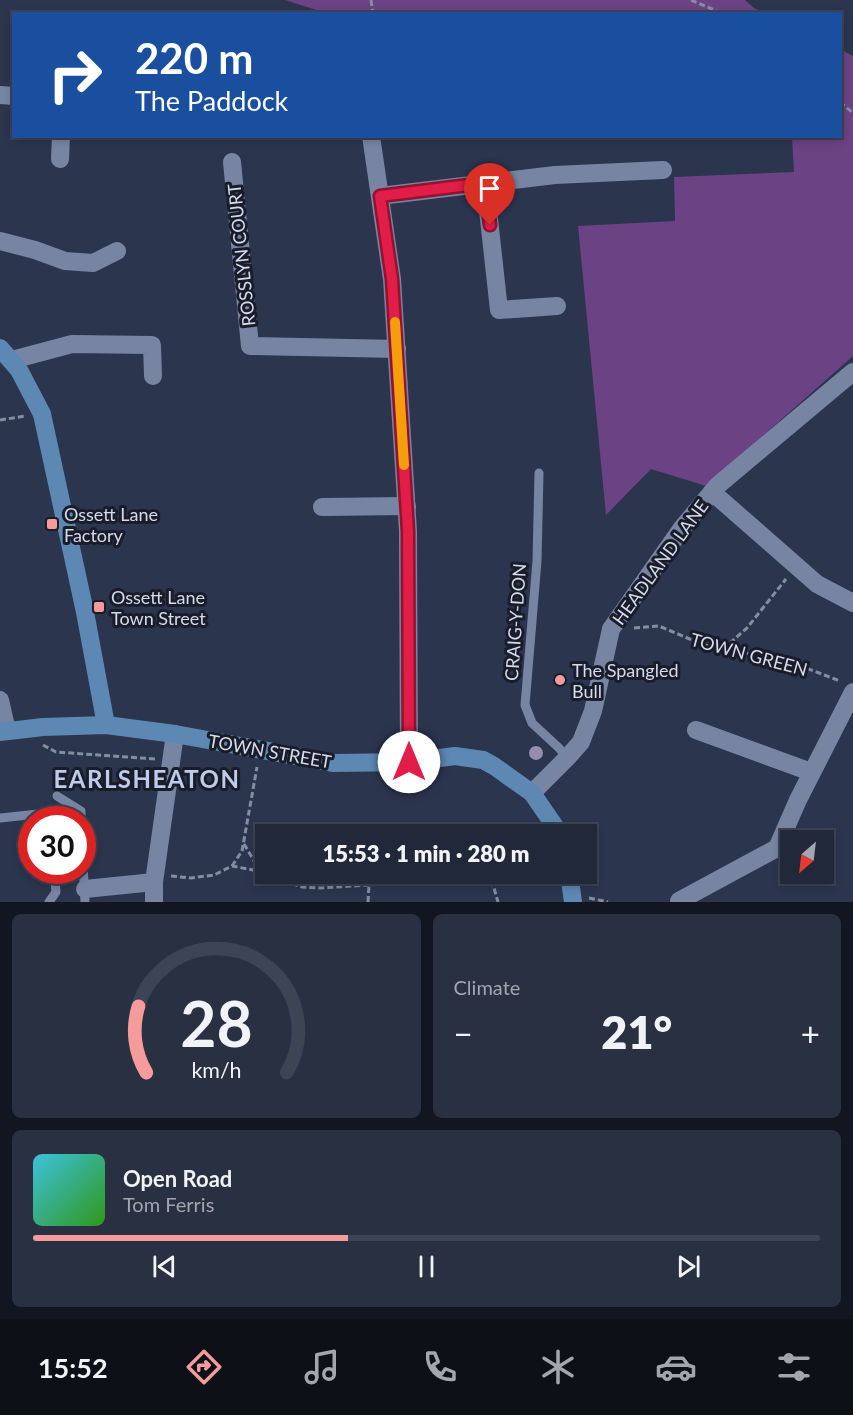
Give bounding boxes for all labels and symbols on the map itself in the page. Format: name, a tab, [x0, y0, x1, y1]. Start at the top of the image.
pin	[464, 163, 515, 225]
street label: ROSSLYN COURT	[223, 182, 259, 327]
street label: HEADLAND LANE	[607, 495, 713, 629]
place label: Ossett Lane Factory	[64, 503, 158, 546]
marker: Ossett Lane Factory	[45, 517, 59, 531]
street label: CRAIG-Y-DON	[500, 562, 530, 682]
place label: Ossett Lane Town Street	[111, 586, 206, 629]
marker: Ossett Lane Town Street	[92, 600, 106, 614]
street label: TOWN GREEN	[688, 628, 810, 680]
place label: The Spangled Bull	[572, 659, 678, 702]
marker: The Spangled Bull	[553, 673, 567, 687]
street label: TOWN STREET	[207, 729, 334, 773]
position arrow	[377, 730, 441, 794]
district label: EARLSHEATON	[53, 764, 241, 793]
speed limit sign: 30	[18, 806, 96, 884]
north arrow	[780, 830, 834, 884]

